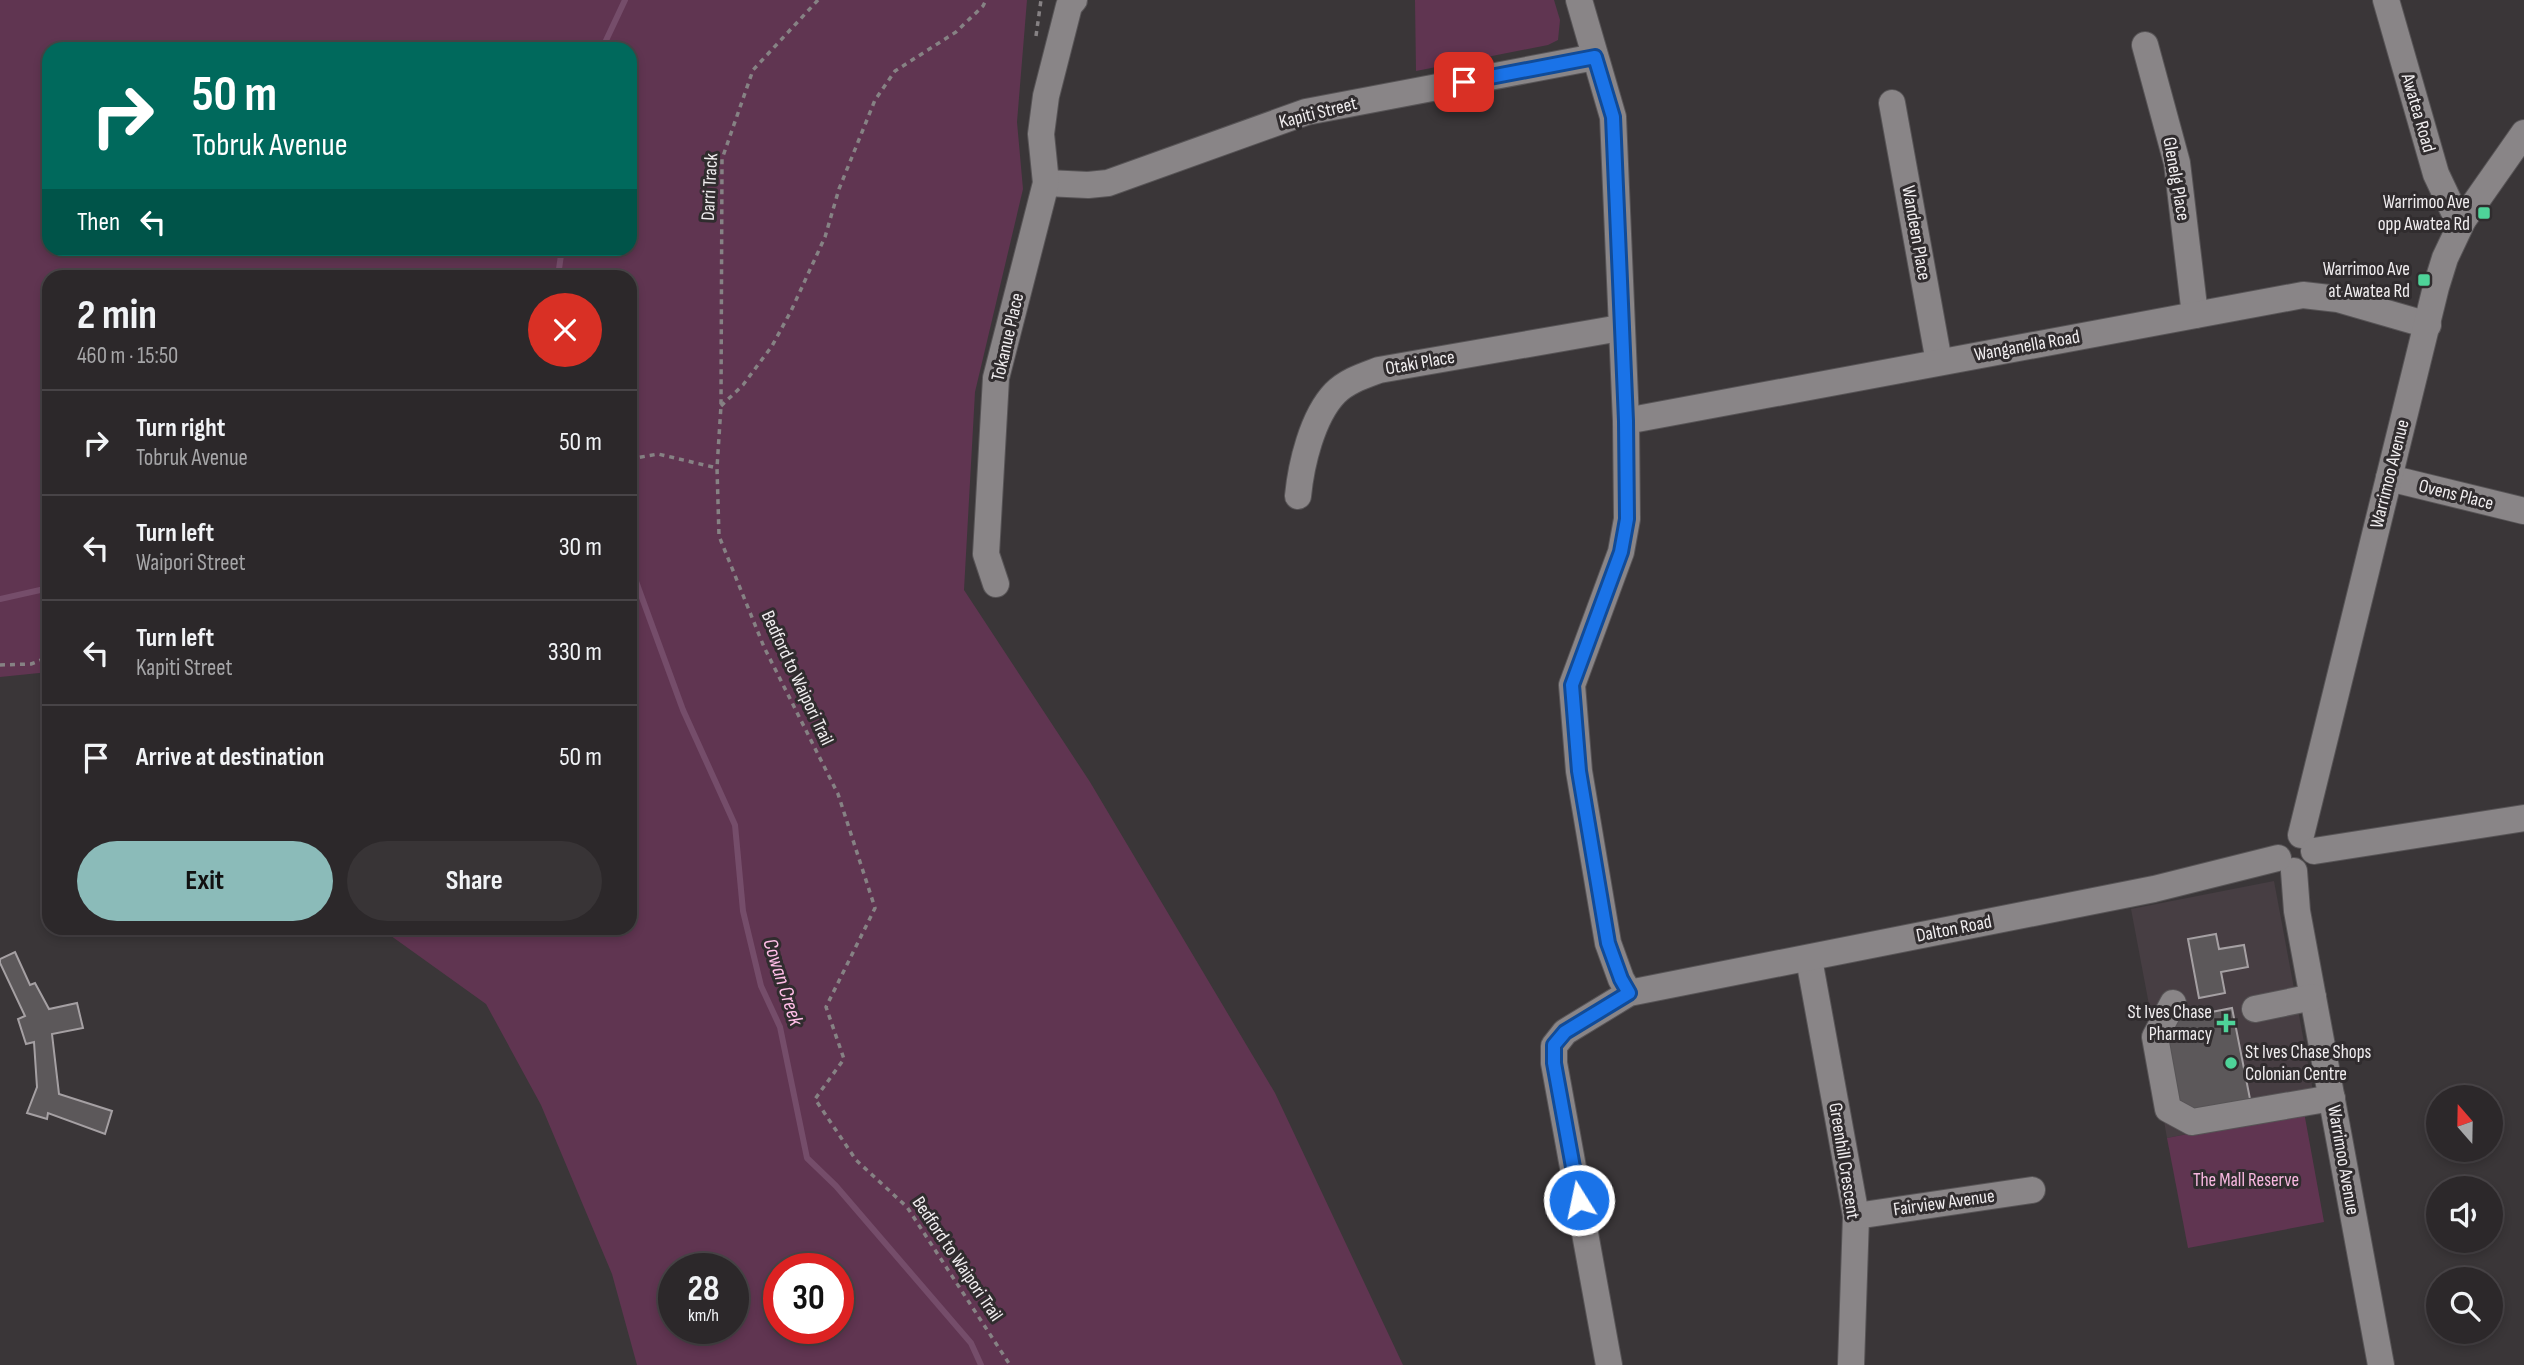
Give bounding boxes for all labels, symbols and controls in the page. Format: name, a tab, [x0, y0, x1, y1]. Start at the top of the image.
pin	[1434, 52, 1494, 112]
icon: arrive	[1445, 63, 1483, 101]
text: 50 m	[192, 66, 277, 125]
icon: right	[77, 70, 168, 161]
street label: Awatea Road	[2396, 70, 2440, 155]
street label: Kapiti Street	[1277, 92, 1360, 134]
text: Tobruk Avenue	[192, 126, 348, 165]
street label: Glenelg Place	[2157, 135, 2195, 223]
street label: Darri Track	[697, 152, 723, 221]
street label: Wandeen Place	[1896, 184, 1936, 282]
place label: Warrimoo Ave opp Awatea Rd	[2378, 191, 2470, 236]
icon: left	[134, 203, 172, 241]
marker: Warrimoo Ave opp Awatea Rd	[2476, 205, 2492, 221]
text: Then	[77, 207, 120, 238]
place label: Warrimoo Ave at Awatea Rd	[2323, 258, 2410, 303]
marker: Warrimoo Ave at Awatea Rd	[2416, 272, 2432, 288]
text: 2 min	[77, 290, 157, 341]
street label: Tokanue Place	[987, 291, 1029, 383]
button: close	[528, 293, 602, 367]
street label: Wanganella Road	[1972, 325, 2082, 367]
text: 460 m · 15:50	[77, 342, 178, 370]
street label: Otaki Place	[1383, 346, 1457, 380]
text: Turn right	[136, 413, 225, 444]
street label: Warrimoo Avenue	[2365, 417, 2415, 531]
icon: right	[77, 424, 115, 462]
text: 50 m	[559, 427, 602, 458]
text: Tobruk Avenue	[136, 444, 248, 472]
street label: Ovens Place	[2416, 475, 2496, 515]
text: Turn left	[136, 518, 214, 549]
icon: left	[77, 529, 115, 567]
text: 30 m	[559, 532, 602, 563]
text: Waipori Street	[136, 549, 246, 577]
street label: Bedford to Waipori Trail	[756, 607, 838, 749]
text: Turn left	[136, 623, 214, 654]
icon: left	[77, 634, 115, 672]
text: 330 m	[548, 637, 602, 668]
text: Kapiti Street	[136, 654, 232, 682]
icon: arrive	[77, 739, 115, 777]
text: Arrive at destination	[136, 742, 324, 773]
text: 50 m	[559, 742, 602, 773]
button: Exit	[77, 841, 333, 921]
button: Share	[347, 841, 602, 921]
street label: Dalton Road	[1914, 910, 1994, 948]
water label: Cowan Creek	[757, 935, 809, 1030]
place label: St Ives Chase Pharmacy	[2127, 1001, 2213, 1046]
marker: St Ives Chase Pharmacy	[2218, 1015, 2234, 1031]
place label: St Ives Chase Shops Colonian Centre	[2245, 1041, 2372, 1086]
marker: St Ives Chase Shops Colonian Centre	[2223, 1055, 2239, 1071]
north arrow	[2426, 1085, 2502, 1162]
map controls	[2426, 1085, 2503, 1344]
street label: Greenhill Crescent	[1823, 1101, 1865, 1221]
street label: Warrimoo Avenue	[2322, 1103, 2364, 1217]
position arrow	[1542, 1163, 1616, 1237]
park label: The Mall Reserve	[2193, 1169, 2299, 1192]
button: sound	[2426, 1176, 2503, 1253]
street label: Fairview Avenue	[1892, 1185, 1996, 1221]
street label: Bedford to Waipori Trail	[907, 1192, 1007, 1326]
speed limit sign: 30	[763, 1253, 854, 1344]
button: search	[2426, 1267, 2503, 1344]
text: 28	[688, 1268, 719, 1311]
text: km/h	[688, 1305, 719, 1326]

